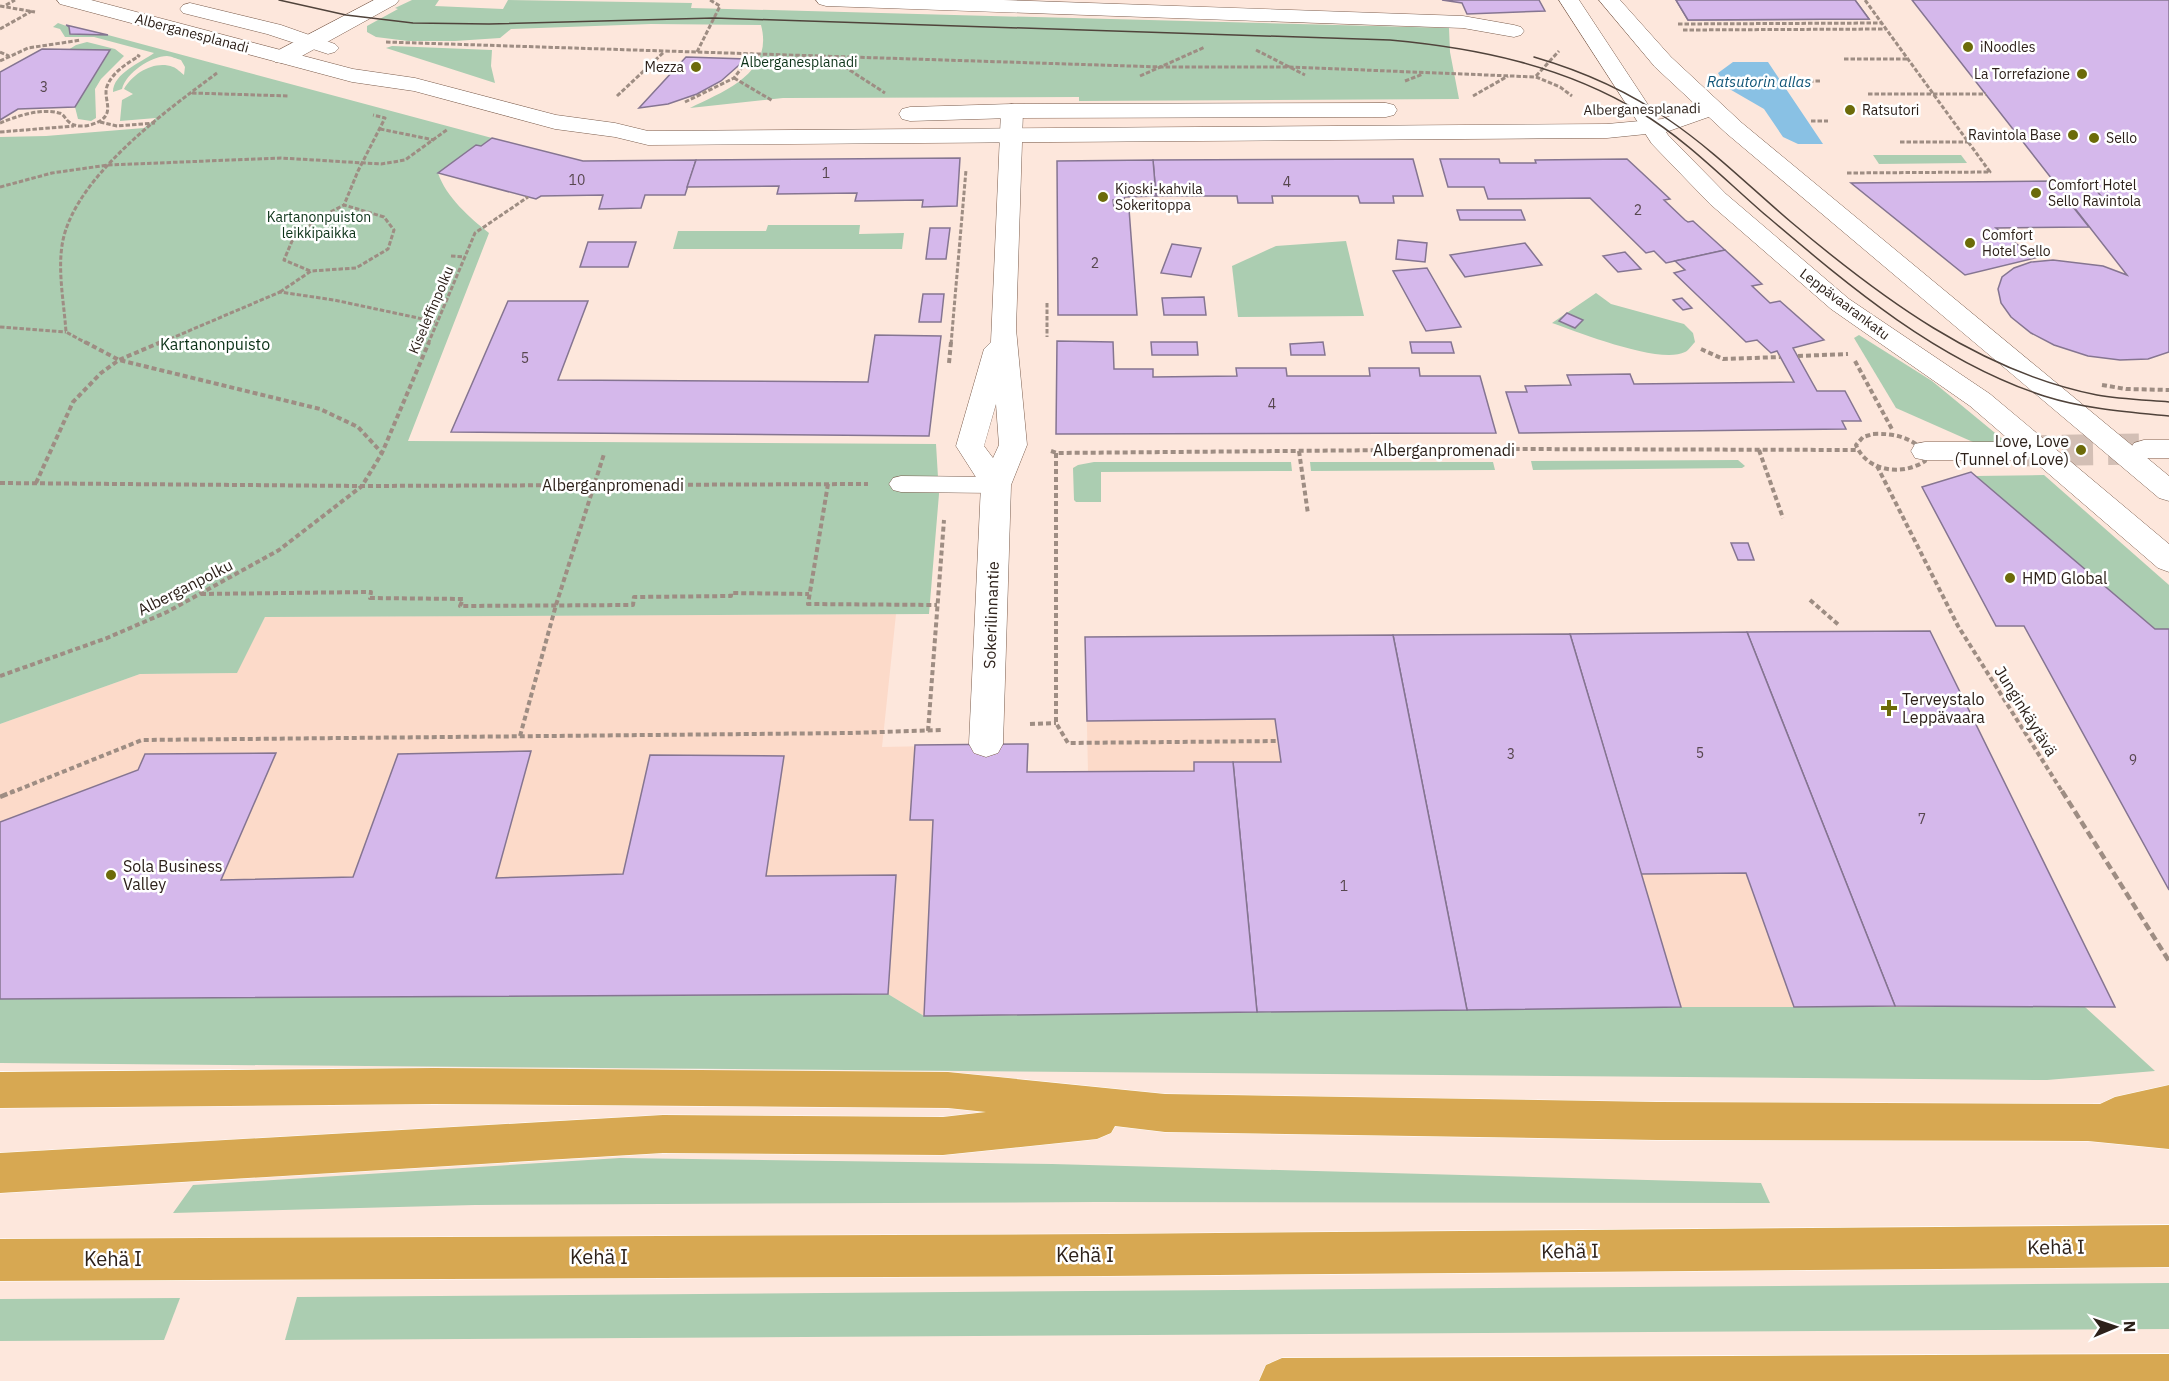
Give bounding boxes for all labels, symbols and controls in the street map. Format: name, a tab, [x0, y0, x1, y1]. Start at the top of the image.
street label: Alberganesplanadi	[133, 9, 251, 57]
place label: iNoodles	[1980, 38, 2036, 56]
marker: iNoodles	[1961, 40, 1975, 54]
park label: Alberganesplanadi	[740, 53, 858, 71]
place label: Mezza	[645, 58, 685, 76]
marker: Mezza	[689, 60, 703, 74]
place label: La Torrefazione	[1974, 65, 2070, 83]
marker: La Torrefazione	[2075, 67, 2089, 81]
water label: Ratsutorin allas	[1707, 72, 1811, 91]
house number: 3	[40, 78, 48, 96]
street label: Alberganesplanadi	[1583, 99, 1701, 119]
place label: Ratsutori	[1862, 101, 1919, 119]
marker: Ratsutori	[1843, 103, 1857, 117]
place label: Ravintola Base	[1968, 126, 2061, 144]
marker: Ravintola Base	[2066, 128, 2080, 142]
place label: Sello	[2106, 129, 2137, 147]
marker: Sello	[2087, 131, 2101, 145]
house number: 1	[822, 164, 830, 182]
house number: 10	[569, 171, 585, 189]
house number: 4	[1283, 173, 1291, 191]
place label: Comfort Hotel Sello Ravintola	[2048, 176, 2142, 210]
place label: Kioski-kahvila Sokeritoppa	[1115, 180, 1203, 214]
marker: Comfort Hotel Sello Ravintola	[2029, 186, 2043, 200]
marker: Kioski-kahvila Sokeritoppa	[1096, 190, 1110, 204]
house number: 2	[1634, 201, 1642, 219]
park label: Kartanonpuiston leikkipaikka	[267, 208, 371, 242]
place label: Comfort Hotel Sello	[1982, 226, 2051, 260]
marker: Comfort Hotel Sello	[1963, 236, 1977, 250]
house number: 2	[1091, 254, 1099, 272]
street label: Kiseleffinpolku	[404, 263, 458, 357]
street label: Leppävaarankatu	[1796, 264, 1894, 344]
park label: Kartanonpuisto	[160, 334, 270, 354]
house number: 5	[521, 349, 529, 367]
house number: 4	[1268, 395, 1276, 413]
place label: Love, Love (Tunnel of Love)	[1954, 431, 2069, 469]
street label: Alberganpromenadi	[1373, 440, 1515, 460]
marker: Love, Love (Tunnel of Love)	[2074, 443, 2088, 457]
street label: Alberganpromenadi	[542, 475, 684, 495]
street label: Alberganpolku	[134, 554, 236, 620]
street label: Sokerilinnantie	[979, 561, 1003, 669]
place label: HMD Global	[2022, 568, 2107, 588]
marker: HMD Global	[2003, 571, 2017, 585]
street label: Junginkäytävä	[1990, 662, 2062, 760]
place label: Terveystalo Leppävaara	[1902, 689, 1985, 727]
marker: Terveystalo Leppävaara	[1880, 699, 1898, 717]
house number: 5	[1696, 744, 1704, 762]
house number: 3	[1507, 745, 1515, 763]
house number: 9	[2129, 751, 2137, 769]
house number: 7	[1918, 810, 1926, 828]
place label: Sola Business Valley	[123, 856, 223, 894]
marker: Sola Business Valley	[104, 868, 118, 882]
house number: 1	[1340, 877, 1348, 895]
street label: Kehä I	[2027, 1232, 2085, 1261]
street label: Kehä I	[1541, 1236, 1599, 1265]
street label: Kehä I	[1056, 1241, 1114, 1268]
street label: Kehä I	[570, 1243, 628, 1270]
street label: Kehä I	[84, 1245, 142, 1272]
north arrow	[2085, 1297, 2145, 1357]
text: N	[2120, 1320, 2140, 1333]

